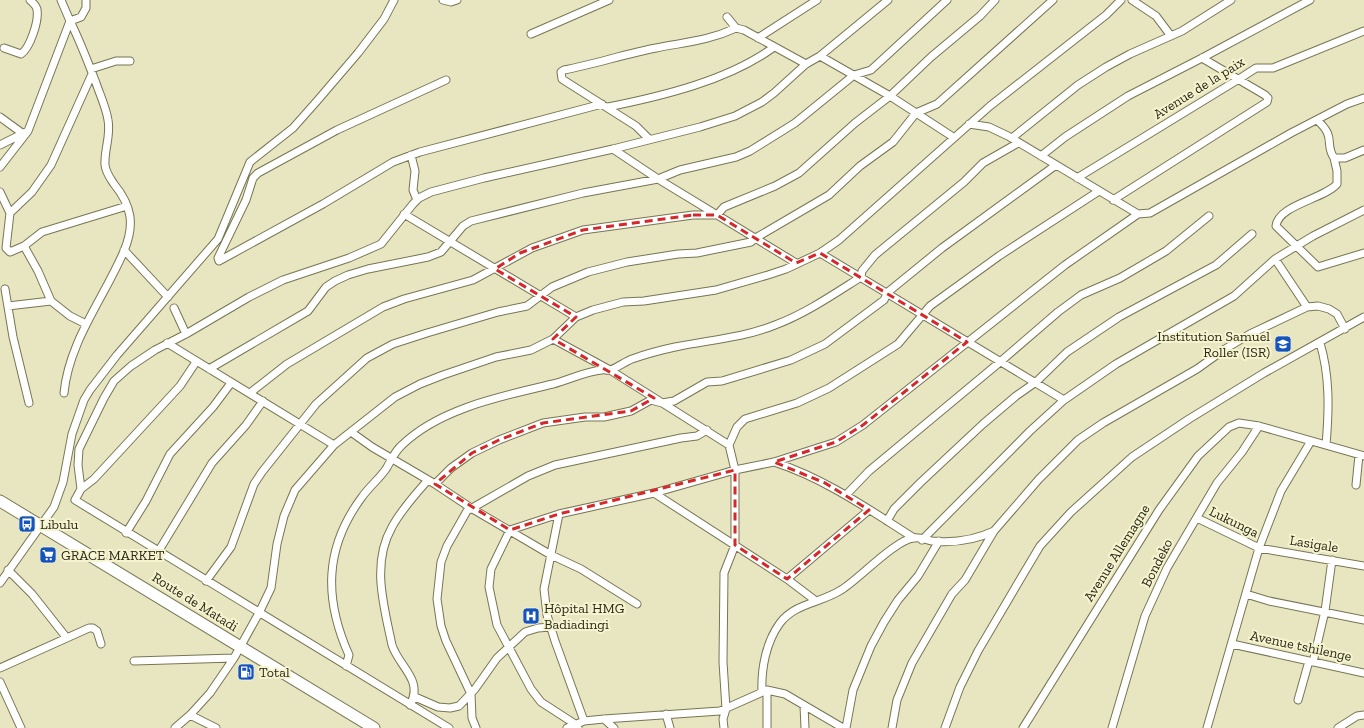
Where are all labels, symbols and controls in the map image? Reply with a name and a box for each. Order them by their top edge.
street label: Avenue de la paix [1150,53,1248,123]
place label: Institution Samuel Roller (ISR) [1157,328,1270,361]
school or university icon: Institution Samuel Roller (ISR) [1273,334,1293,354]
street label: Avenue Allemagne [1080,501,1154,605]
street label: Lukunga [1206,503,1262,541]
bus stop icon: Libulu [17,514,37,534]
place label: Libulu [40,516,79,533]
street label: Lasigale [1288,532,1340,556]
street label: Bondeko [1138,536,1176,590]
supermarket icon: GRACE MARKET [38,545,58,565]
place label: GRACE MARKET [61,547,165,564]
street label: Route de Matadi [149,569,241,635]
place label: Hôpital HMG Badiadingi [544,600,625,633]
hospital icon: Hôpital HMG Badiadingi [521,606,541,626]
street label: Avenue tshilenge [1249,627,1354,665]
fuel station icon: Total [236,662,256,682]
place label: Total [259,664,290,681]

